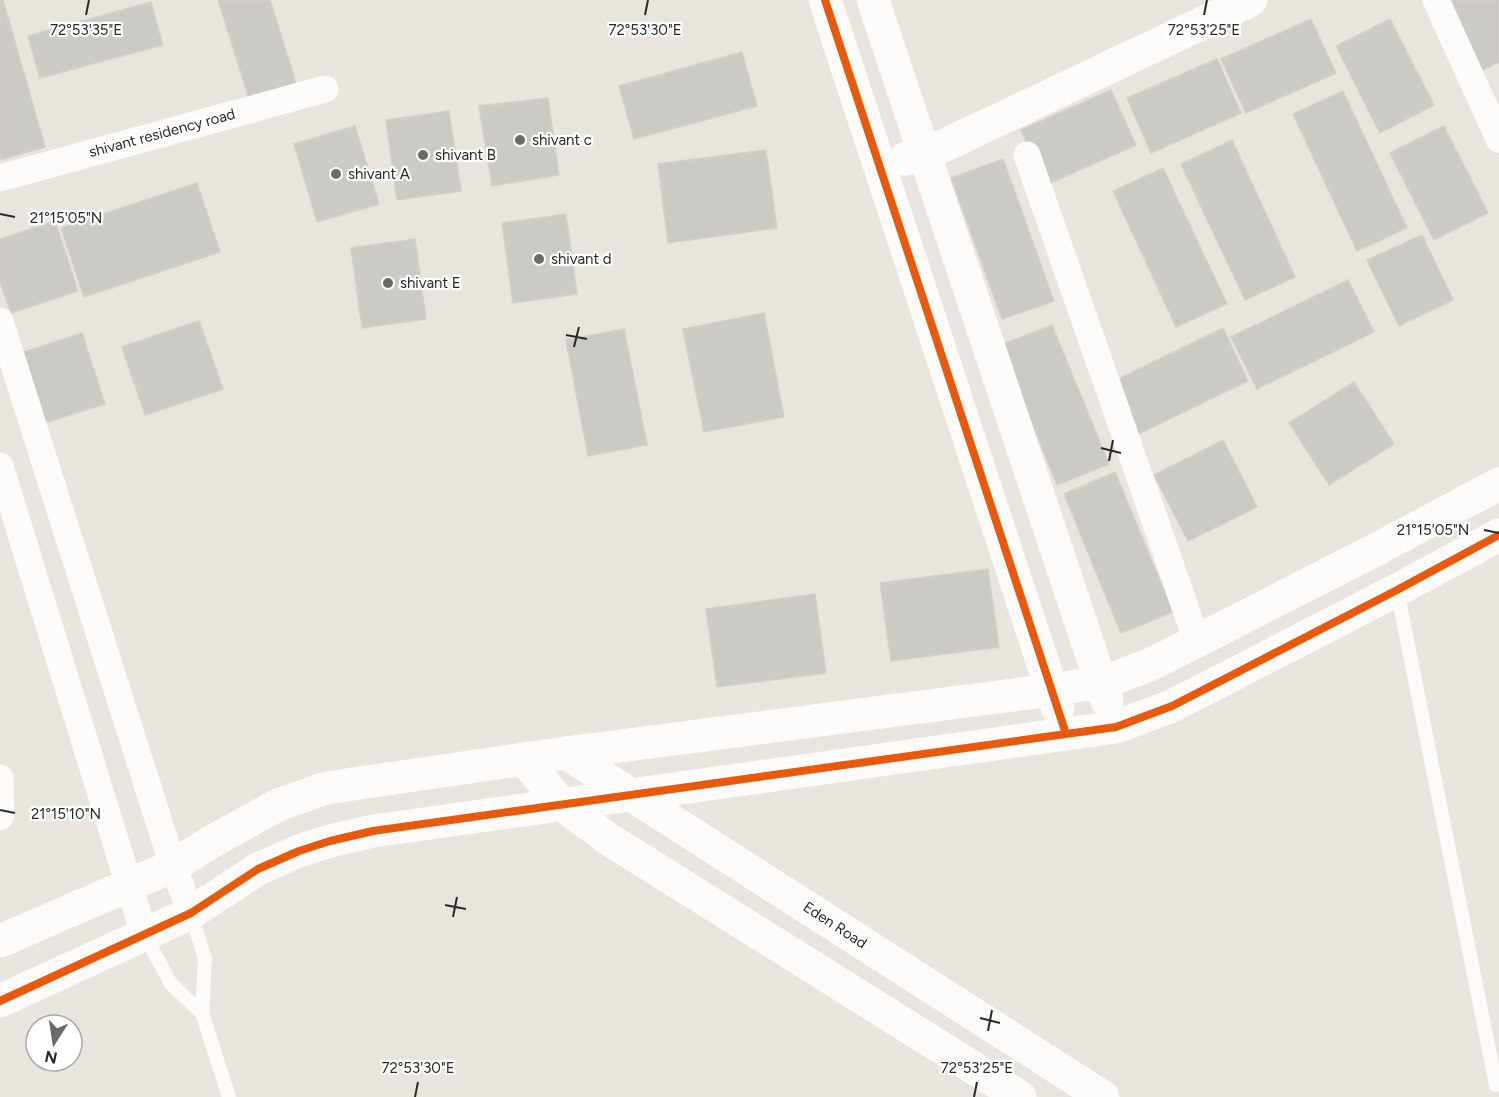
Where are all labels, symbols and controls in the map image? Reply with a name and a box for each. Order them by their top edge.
text: 72°53'35"E [50,21,122,39]
text: 72°53'30"E [608,21,682,39]
text: 72°53'25"E [1168,21,1240,39]
street label: shivant residency road [87,105,237,161]
place label: shivant c [532,131,592,149]
marker: shivant c [513,133,527,147]
place label: shivant B [435,146,496,164]
marker: shivant B [416,148,430,162]
place label: shivant A [348,165,410,183]
marker: shivant A [329,167,343,181]
text: 21°15'05"N [30,209,102,227]
place label: shivant d [551,250,612,268]
marker: shivant d [532,252,546,266]
place label: shivant E [400,274,461,292]
marker: shivant E [381,276,395,290]
text: 21°15'05"N [1397,521,1469,539]
text: 21°15'10"N [31,805,101,823]
street label: Eden Road [800,898,870,952]
north arrow [24,1013,84,1073]
text: N [43,1047,59,1068]
text: 72°53'30"E [381,1059,455,1077]
text: 72°53'25"E [941,1059,1013,1077]

